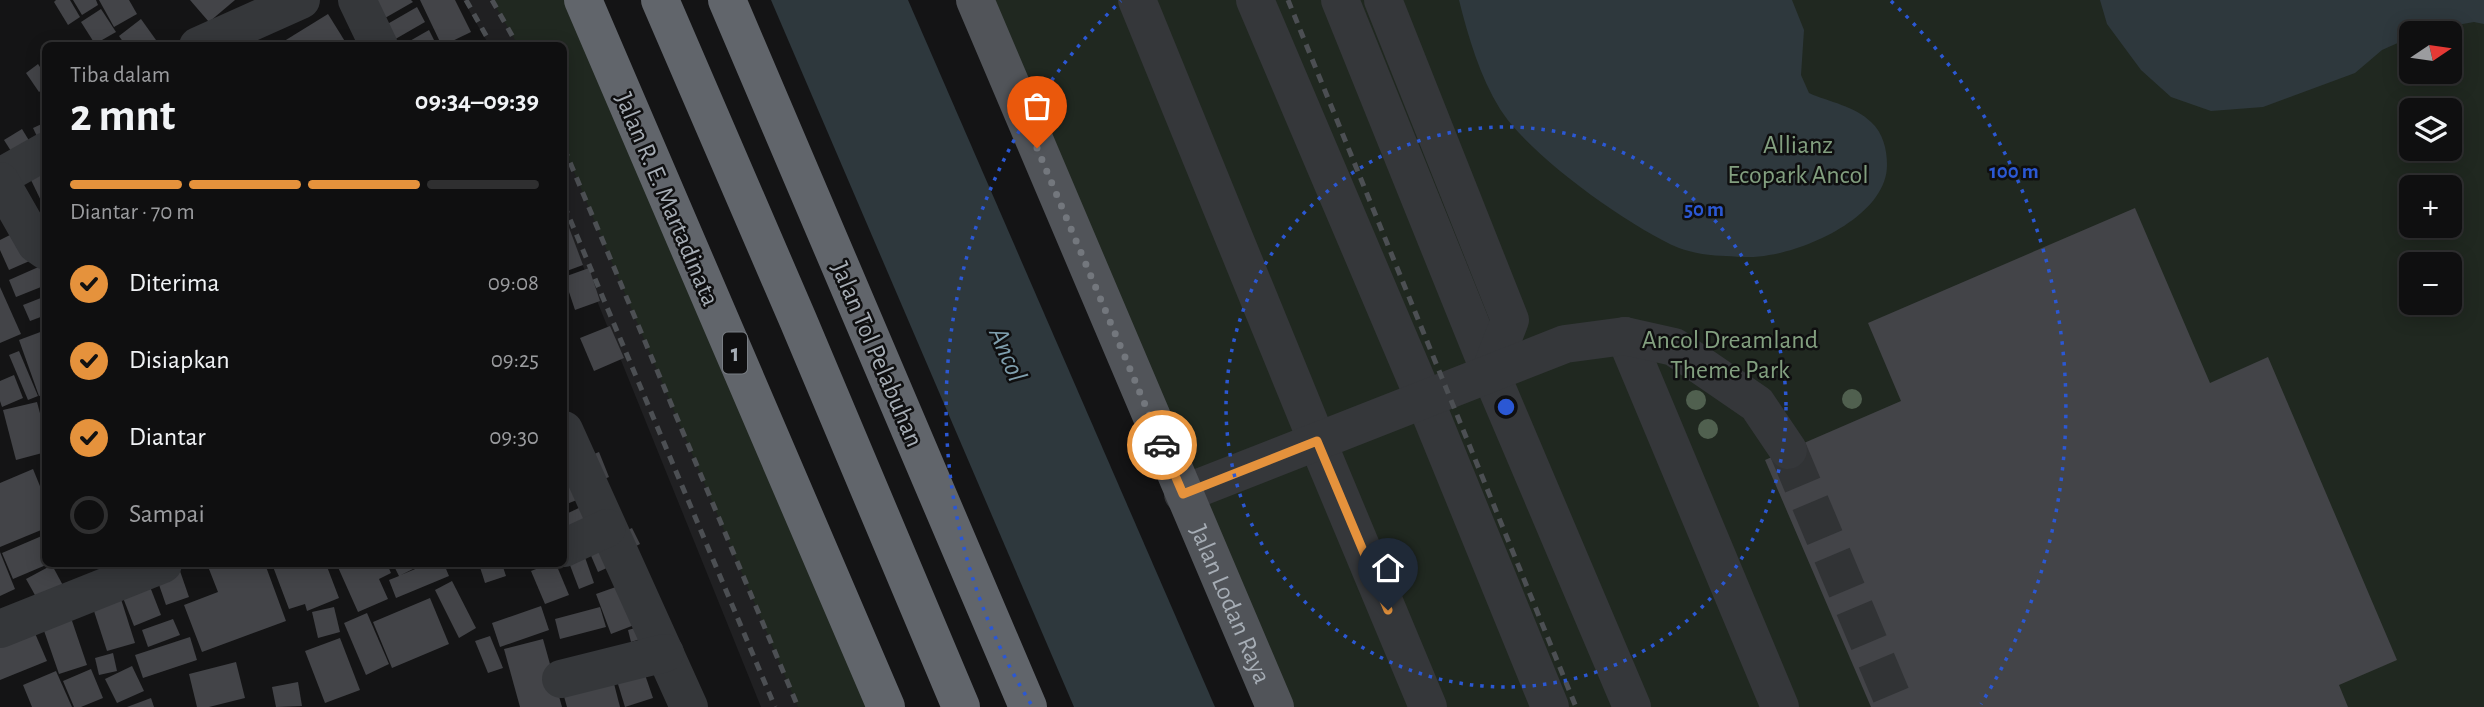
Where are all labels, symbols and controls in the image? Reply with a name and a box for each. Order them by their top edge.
north arrow [2399,21,2462,84]
map controls [2399,21,2462,315]
text: Tiba dalam [70,64,170,87]
pin [1007,76,1067,148]
icon: bag [1018,87,1056,125]
text: 09:34–09:39 [415,88,539,114]
street label: Jalan R. E. Martadinata [610,89,724,310]
text: 2 mnt [70,93,175,139]
button: layers [2399,98,2462,161]
park label: Allianz Ecopark Ancol [1727,132,1869,188]
text: 100 m [1989,161,2039,182]
button: + [2399,175,2462,238]
text: 50 m [1684,199,1724,220]
text: Diantar · 70 m [70,201,195,224]
button: − [2399,252,2462,315]
street label: Jalan Tol Pelabuhan [826,258,928,451]
icon: check [70,265,108,303]
text: Diterima [129,270,220,296]
text: 09:08 [488,272,539,295]
water label: Ancol [983,322,1031,386]
park label: Ancol Dreamland Theme Park [1642,327,1818,383]
road number: 1 [723,332,747,374]
icon: check [70,342,108,380]
text: Disiapkan [129,347,230,373]
text: 09:25 [491,349,539,372]
centre of rings [1494,395,1518,419]
courier [1127,410,1197,480]
icon: check [70,419,108,457]
text: Diantar [129,424,206,450]
text: 09:30 [489,426,539,449]
icon: car [1143,426,1181,464]
text: Sampai [129,501,205,527]
street label: Jalan Lodan Raya [1185,521,1275,688]
pin [1358,538,1418,610]
icon: home [1369,549,1407,587]

